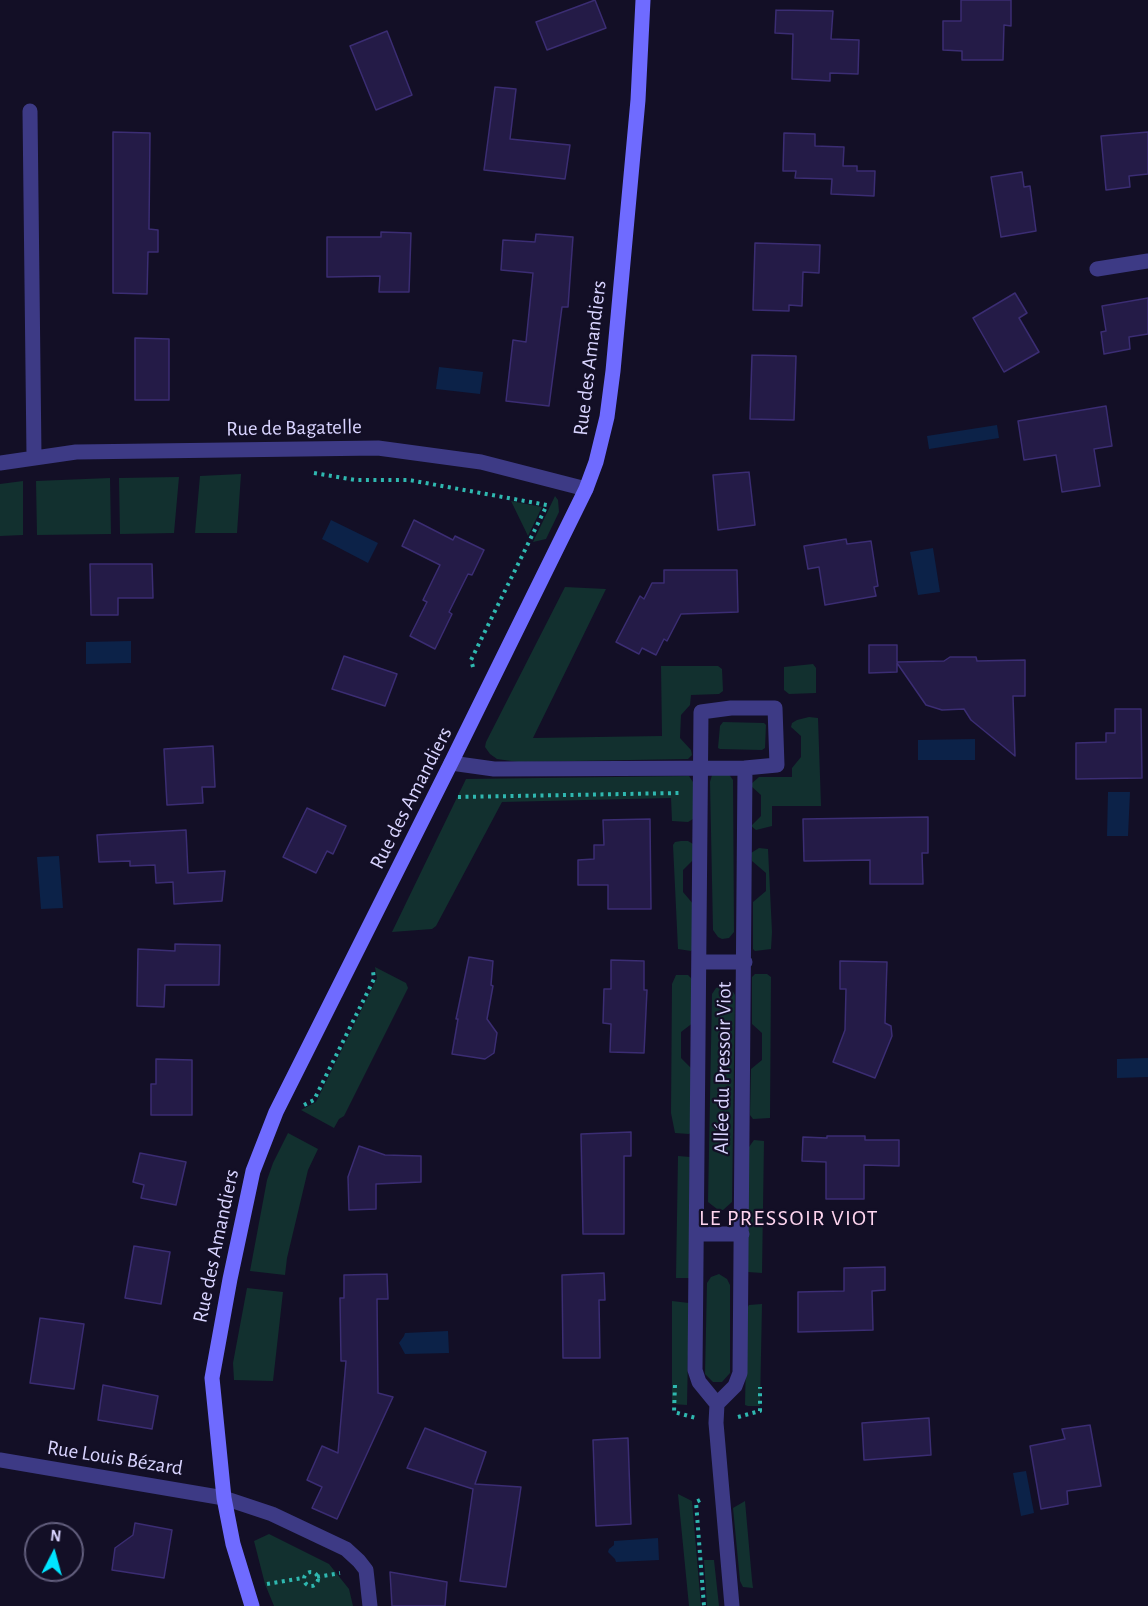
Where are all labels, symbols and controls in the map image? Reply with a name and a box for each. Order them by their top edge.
street label: Rue des Amandiers [568,279,612,437]
street label: Rue de Bagatelle [226,414,362,442]
street label: Rue des Amandiers [364,723,458,873]
street label: Allée du Pressoir Viot [709,982,737,1154]
street label: Rue des Amandiers [187,1167,245,1325]
district label: LE PRESSOIR VIOT [699,1205,879,1231]
street label: Rue Louis Bézard [45,1435,185,1481]
north arrow [24,1522,84,1582]
text: N [49,1528,62,1545]

